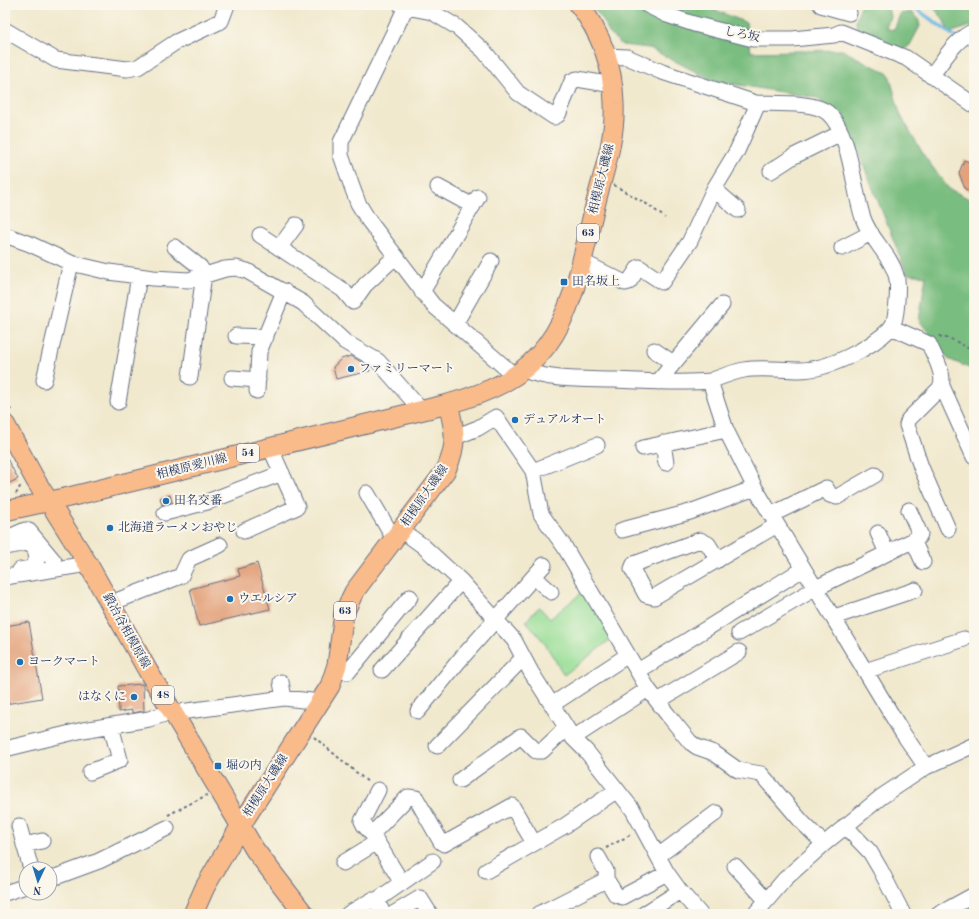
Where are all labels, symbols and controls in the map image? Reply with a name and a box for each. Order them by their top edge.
street label: しろ坂 [723,25,761,44]
street label: 相模原大磯線 [586,142,617,215]
road number: 63 [577,224,599,242]
place label: 田名坂上 [572,274,620,288]
marker: 田名坂上 [559,277,569,287]
place label: ファミリーマート [359,362,455,375]
marker: ファミリーマート [346,364,356,374]
place label: デュアルオート [523,413,606,426]
marker: デュアルオート [510,415,520,425]
road number: 54 [237,444,259,462]
street label: 相模原愛川線 [155,451,228,482]
street label: 相模原大磯線 [398,462,451,529]
place label: 田名交番 [174,493,222,507]
marker: 田名交番 [161,496,171,506]
place label: 北海道ラーメンおやじ [118,520,237,534]
marker: 北海道ラーメンおやじ [105,523,115,533]
street label: 鍛冶谷相模原線 [100,590,153,671]
place label: ウエルシア [238,592,298,605]
marker: ウエルシア [225,594,235,604]
road number: 63 [334,602,356,620]
place label: ヨークマート [28,655,100,668]
marker: ヨークマート [15,657,25,667]
road number: 48 [152,686,174,704]
place label: はなくに [78,690,126,703]
marker: はなくに [129,692,139,702]
street label: 相模原大磯線 [240,751,291,819]
place label: 堀の内 [226,758,262,772]
marker: 堀の内 [213,761,223,771]
north arrow [18,861,58,901]
text: N [32,884,42,895]

